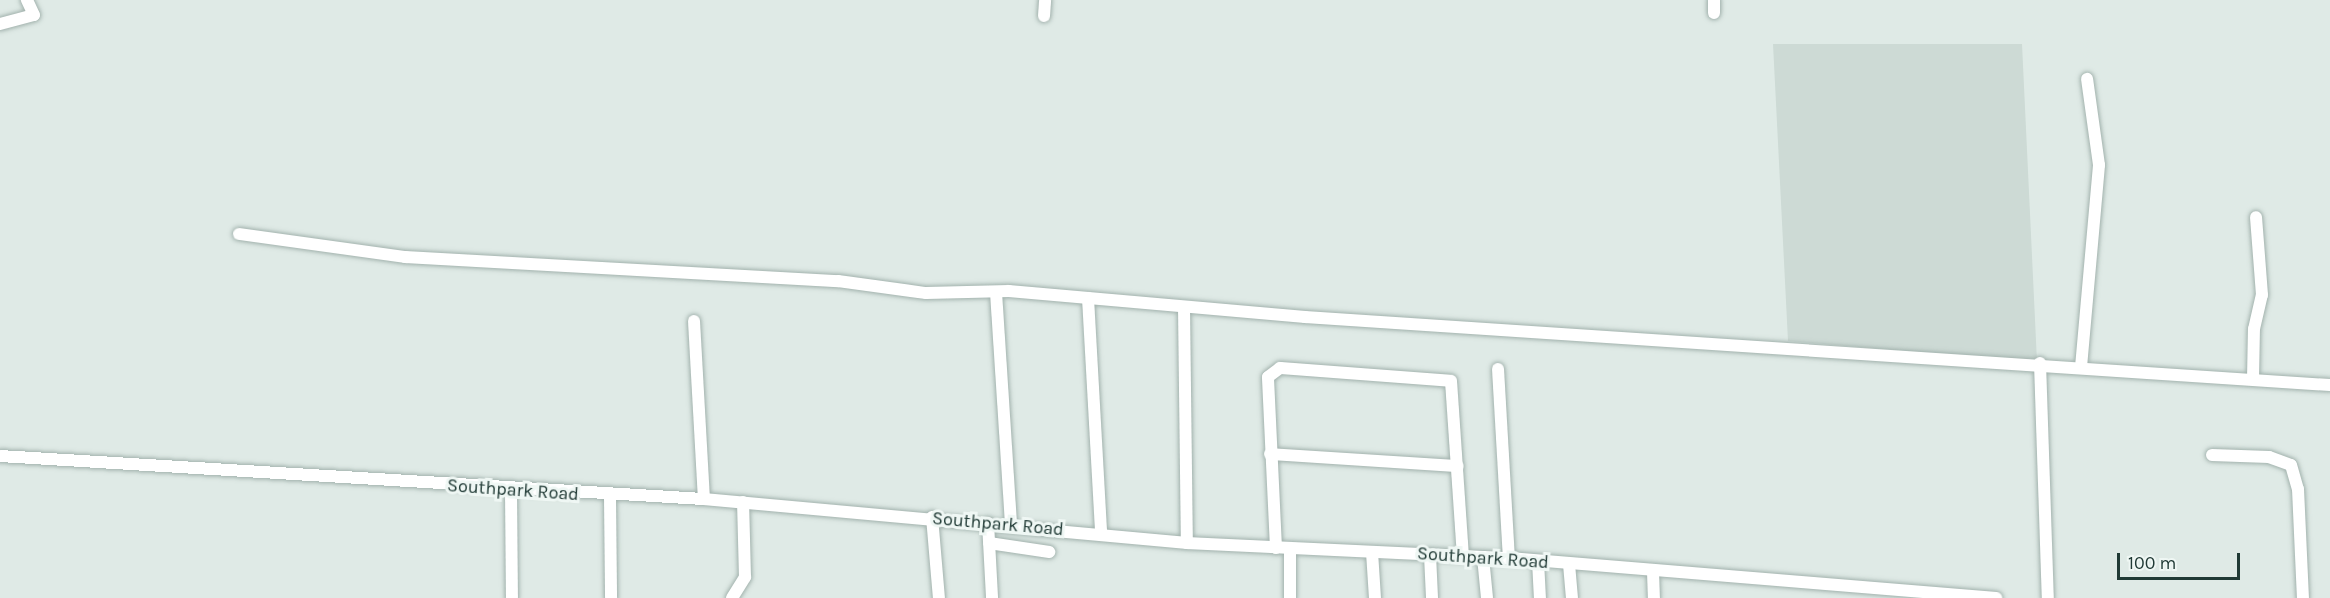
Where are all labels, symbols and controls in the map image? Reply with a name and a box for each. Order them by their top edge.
street label: Southpark Road [446,475,580,505]
street label: Southpark Road [931,507,1065,541]
scale bar [2120,541,2243,579]
street label: Southpark Road [1416,543,1550,573]
text: 100 m [2128,552,2176,574]

